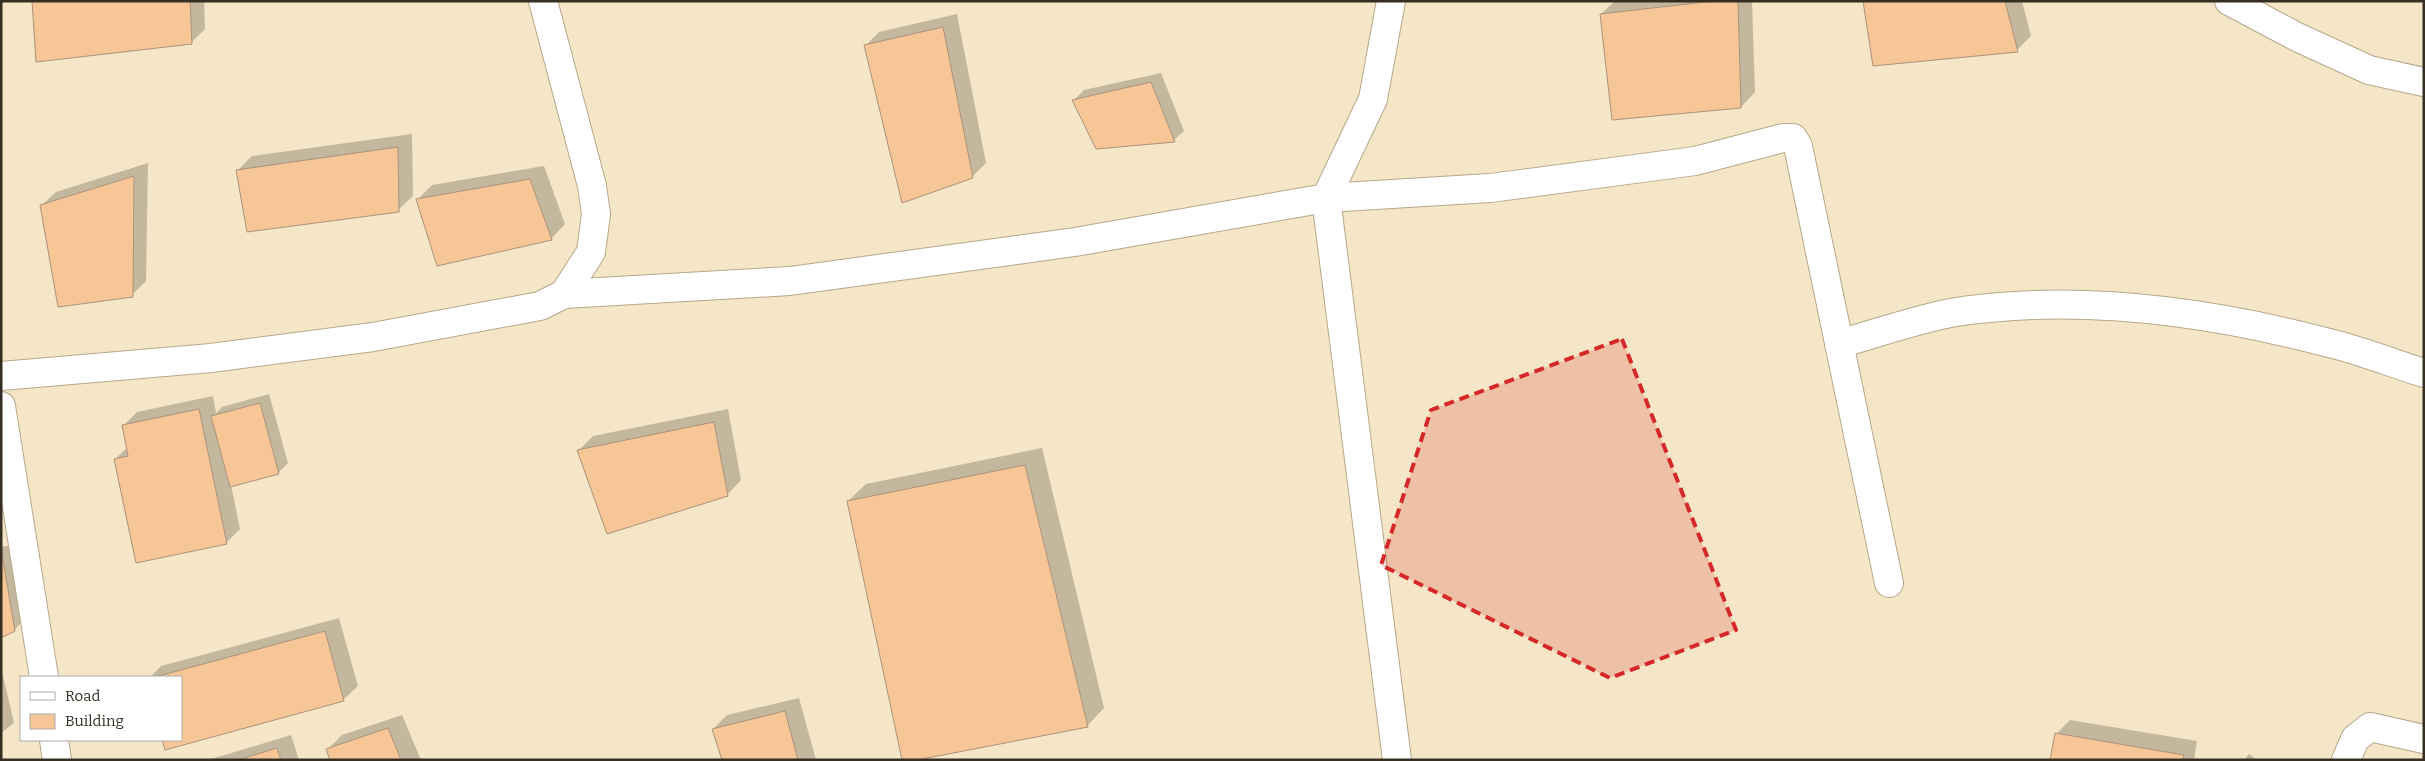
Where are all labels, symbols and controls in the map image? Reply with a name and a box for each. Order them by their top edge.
legend [20,676,182,741]
text: Road [65,687,100,705]
text: Building [65,712,124,730]

